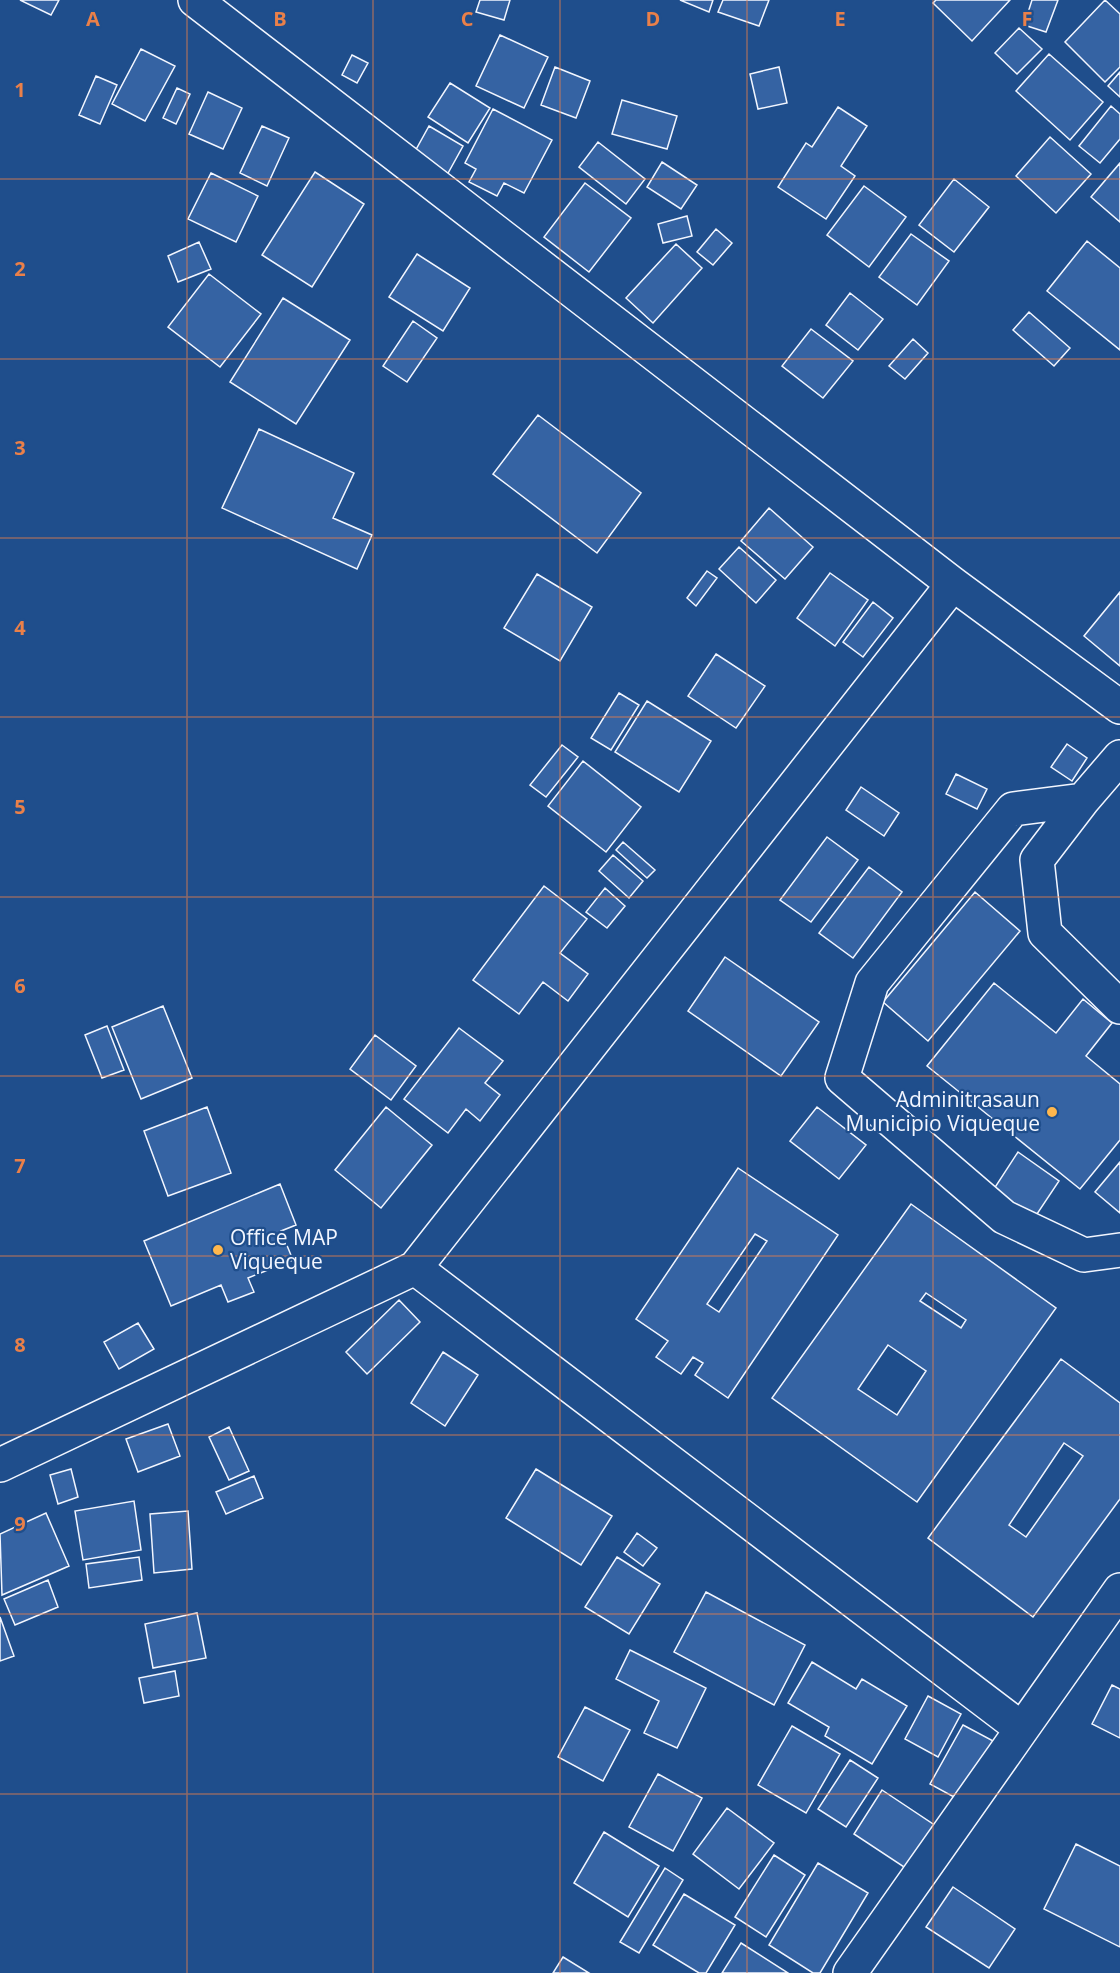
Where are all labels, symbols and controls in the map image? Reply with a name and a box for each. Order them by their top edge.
text: A [86,5,100,32]
text: B [273,5,287,32]
text: C [461,5,474,32]
text: D [646,5,660,32]
text: E [834,5,846,32]
text: F [1022,5,1032,32]
text: 1 [14,76,26,103]
text: 2 [14,255,26,282]
text: 3 [14,434,26,461]
text: 4 [14,614,26,641]
text: 5 [14,793,26,820]
text: 6 [14,972,26,999]
place label: Adminitrasaun Municipio Viqueque [846,1085,1040,1137]
marker: Adminitrasaun Municipio Viqueque [1045,1105,1059,1119]
text: 7 [14,1152,26,1179]
place label: Office MAP Viqueque [230,1223,338,1275]
marker: Office MAP Viqueque [211,1243,225,1257]
text: 8 [14,1331,26,1358]
text: 9 [14,1510,26,1537]

